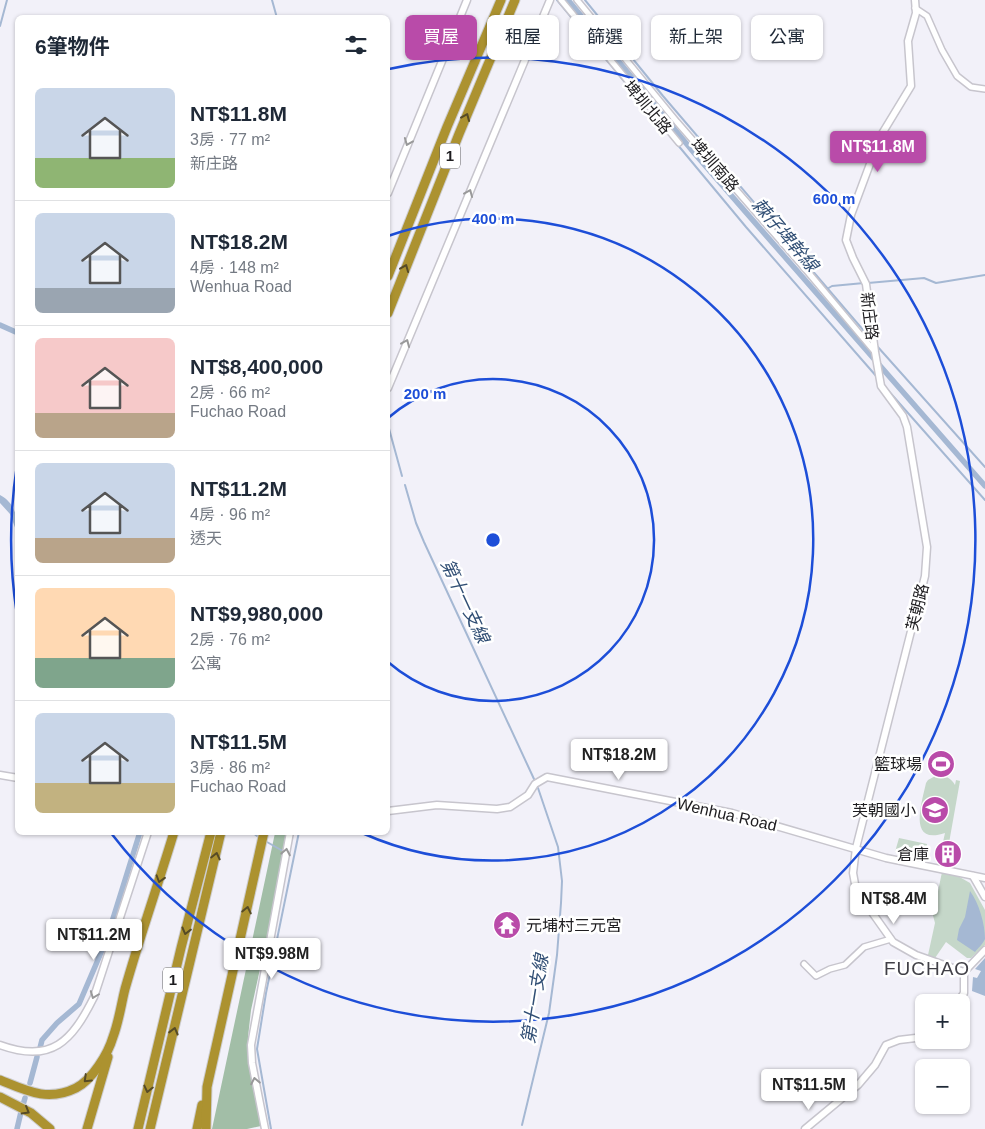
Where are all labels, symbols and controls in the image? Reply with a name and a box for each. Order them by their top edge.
chip: 買屋 [405,15,477,60]
chip: 租屋 [487,15,559,60]
chip: 篩選 [569,15,641,60]
chip: 新上架 [651,15,741,60]
chip: 公寓 [751,15,823,60]
icon: filters [342,31,370,59]
text: 6筆物件 [35,35,110,58]
street label: 埤圳北路 [621,77,675,137]
text: NT$11.8M [190,102,287,125]
icon: home [75,108,135,168]
one-way arrow [460,113,470,122]
pin: NT$11.8M [826,130,930,173]
text: 3房 · 77 m² [190,131,270,148]
street label: 埤圳南路 [687,136,742,195]
one-way arrow [404,137,414,146]
text: NT$11.8M [841,138,915,155]
road number: 1 [440,144,460,168]
text: 新庄路 [190,155,238,172]
one-way arrow [463,189,473,198]
text: 600 m [813,190,855,207]
water label: 棘仔埤幹線 [748,194,823,277]
text: 400 m [472,210,514,227]
text: NT$18.2M [190,230,288,253]
icon: home [75,233,135,293]
text: 4房 · 148 m² [190,259,279,276]
one-way arrow [399,264,409,273]
text: Wenhua Road [190,278,292,295]
street label: 新庄路 [858,291,881,341]
one-way arrow [400,339,411,348]
text: NT$8,400,000 [190,355,323,378]
icon: home [75,358,135,418]
text: 2房 · 66 m² [190,384,270,401]
text: 200 m [404,385,446,402]
text: Fuchao Road [190,403,286,420]
text: NT$11.2M [190,477,287,500]
icon: home [75,483,135,543]
text: 4房 · 96 m² [190,506,270,523]
text: 透天 [190,530,222,547]
centre of rings [484,531,502,549]
water label: 第十一支線 [437,556,494,648]
street label: 芙朝路 [903,582,932,632]
text: NT$9,980,000 [190,602,323,625]
icon: home [75,608,135,668]
text: 2房 · 76 m² [190,631,270,648]
text: 公寓 [190,655,222,672]
text: NT$11.5M [190,730,287,753]
icon: home [75,733,135,793]
pin: NT$18.2M [567,738,671,781]
text: NT$18.2M [582,746,656,763]
sports icon: 籃球場 [926,749,956,779]
place label: 籃球場 [874,755,922,773]
text: 3房 · 86 m² [190,759,270,776]
text: Fuchao Road [190,778,286,795]
street label: Wenhua Road [675,795,778,834]
school or university icon: 芙朝國小 [920,795,950,825]
place label: 芙朝國小 [852,802,916,819]
building icon: 倉庫 [933,839,963,869]
place label: 倉庫 [897,846,929,863]
one-way arrow [280,848,291,857]
one-way arrow [210,852,220,860]
one-way arrow [155,874,165,883]
pin: NT$8.4M [848,882,940,925]
text: NT$8.4M [861,890,927,907]
one-way arrow [241,905,251,914]
temple icon: 元埔村三元宮 [492,910,522,940]
place label: 元埔村三元宮 [526,917,622,934]
pin: NT$11.2M [42,918,146,961]
text: NT$11.2M [57,926,131,943]
one-way arrow [181,926,191,934]
pin: NT$9.98M [220,938,324,980]
text: NT$9.98M [235,945,309,962]
water label: 第十一支線 [518,951,552,1045]
district label: FUCHAO [884,958,970,979]
road number: 1 [163,968,183,992]
one-way arrow [90,990,100,999]
map controls [915,994,970,1114]
button: + [915,994,970,1049]
one-way arrow [168,1026,179,1035]
button: − [915,1059,970,1114]
pin: NT$11.5M [757,1068,861,1111]
one-way arrow [84,1073,93,1082]
text: NT$11.5M [772,1076,846,1093]
one-way arrow [251,1077,261,1086]
one-way arrow [143,1084,154,1093]
one-way arrow [21,1104,30,1114]

